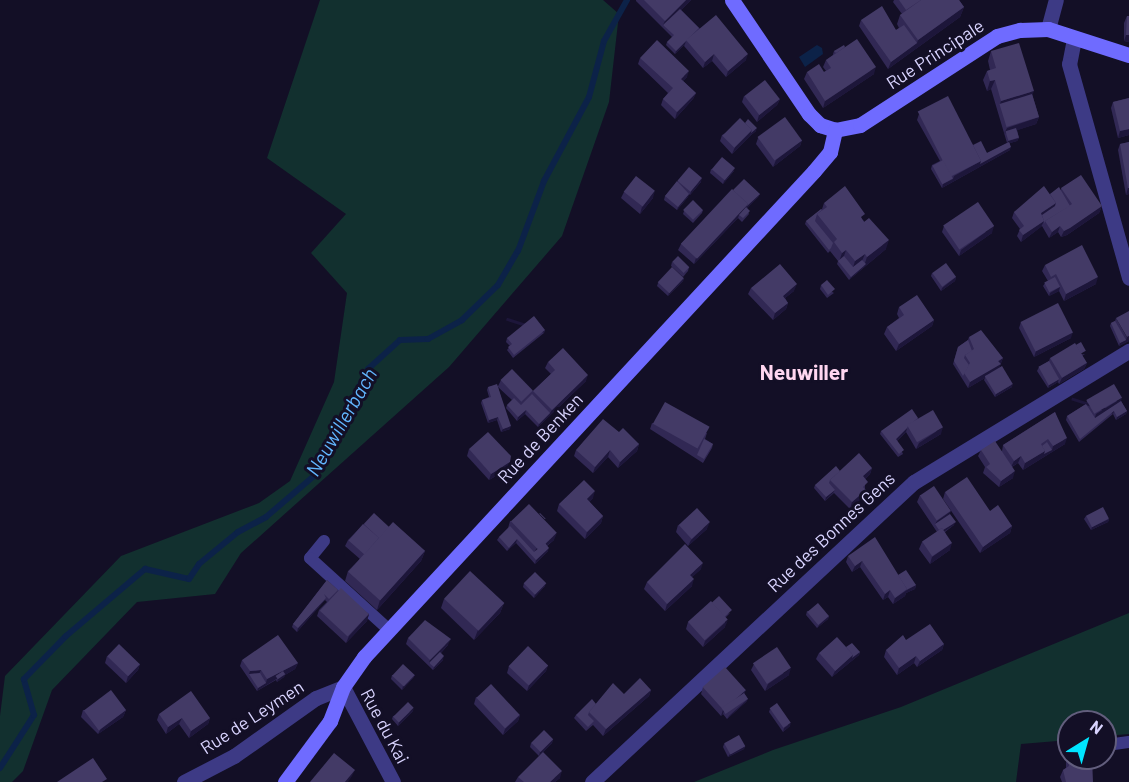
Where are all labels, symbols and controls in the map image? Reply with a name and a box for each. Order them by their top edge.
street label: Rue Principale [882,14,988,94]
district label: Neuwiller [760,359,848,385]
water label: Neuwillerbach [300,364,382,480]
street label: Rue de Benken [493,388,587,488]
street label: Rue des Bonnes Gens [763,467,899,597]
street label: Rue de Leymen [196,676,308,758]
street label: Rue du Kai [356,685,414,767]
north arrow [1057,710,1117,770]
text: N [1087,716,1107,738]

